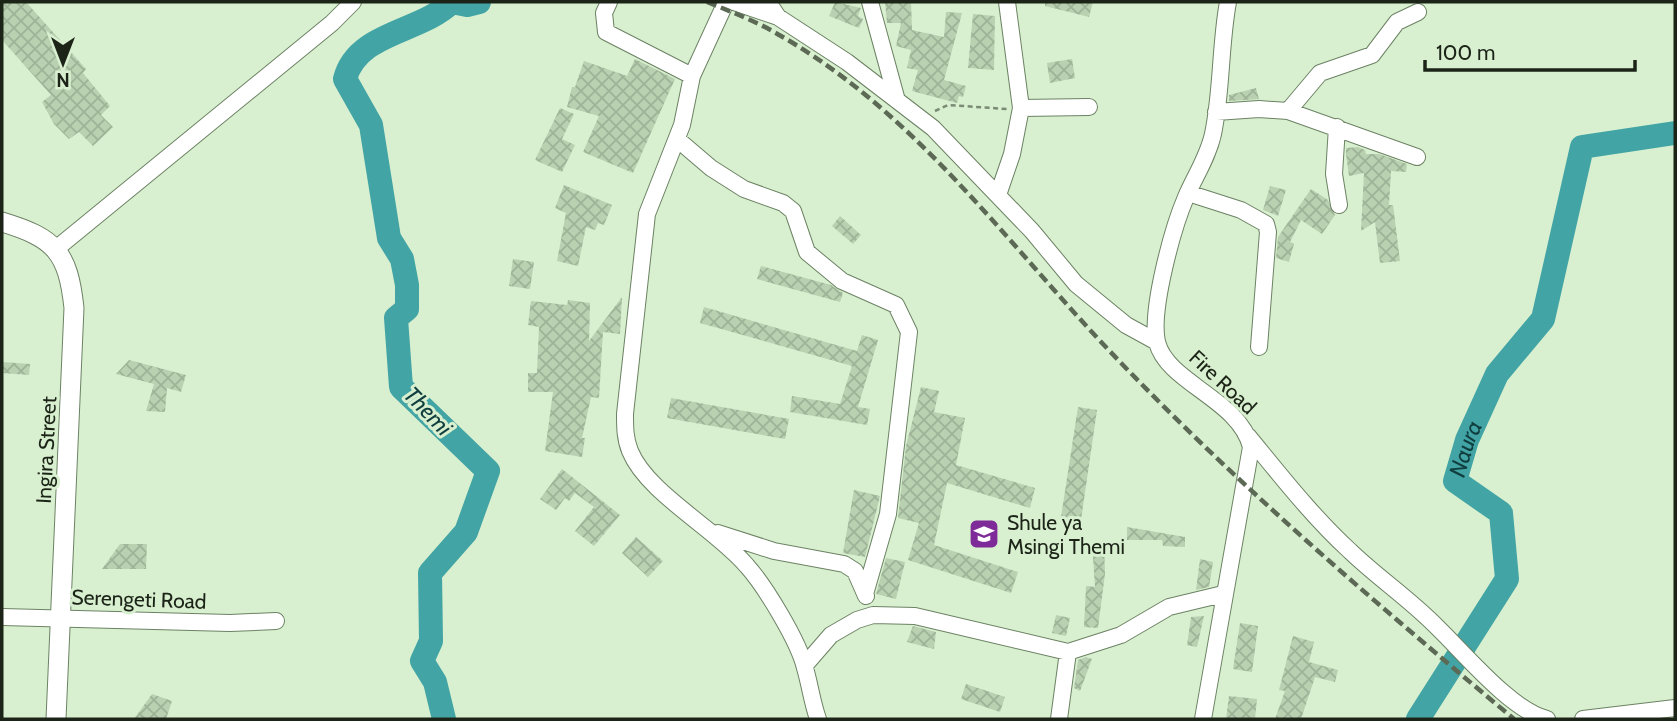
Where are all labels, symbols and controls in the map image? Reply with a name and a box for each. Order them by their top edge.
north arrow [28,28,98,98]
scale bar [1425,28,1635,72]
text: 100 m [1436,40,1495,65]
text: N [56,68,70,91]
street label: Fire Road [1184,345,1262,419]
water label: Themi [398,381,459,442]
street label: Ingira Street [31,396,61,504]
water label: Naura [1443,416,1488,480]
place label: Shule ya Msingi Themi [1007,510,1125,559]
school or university icon: Shule ya Msingi Themi [967,517,1001,551]
street label: Serengeti Road [71,584,207,614]

